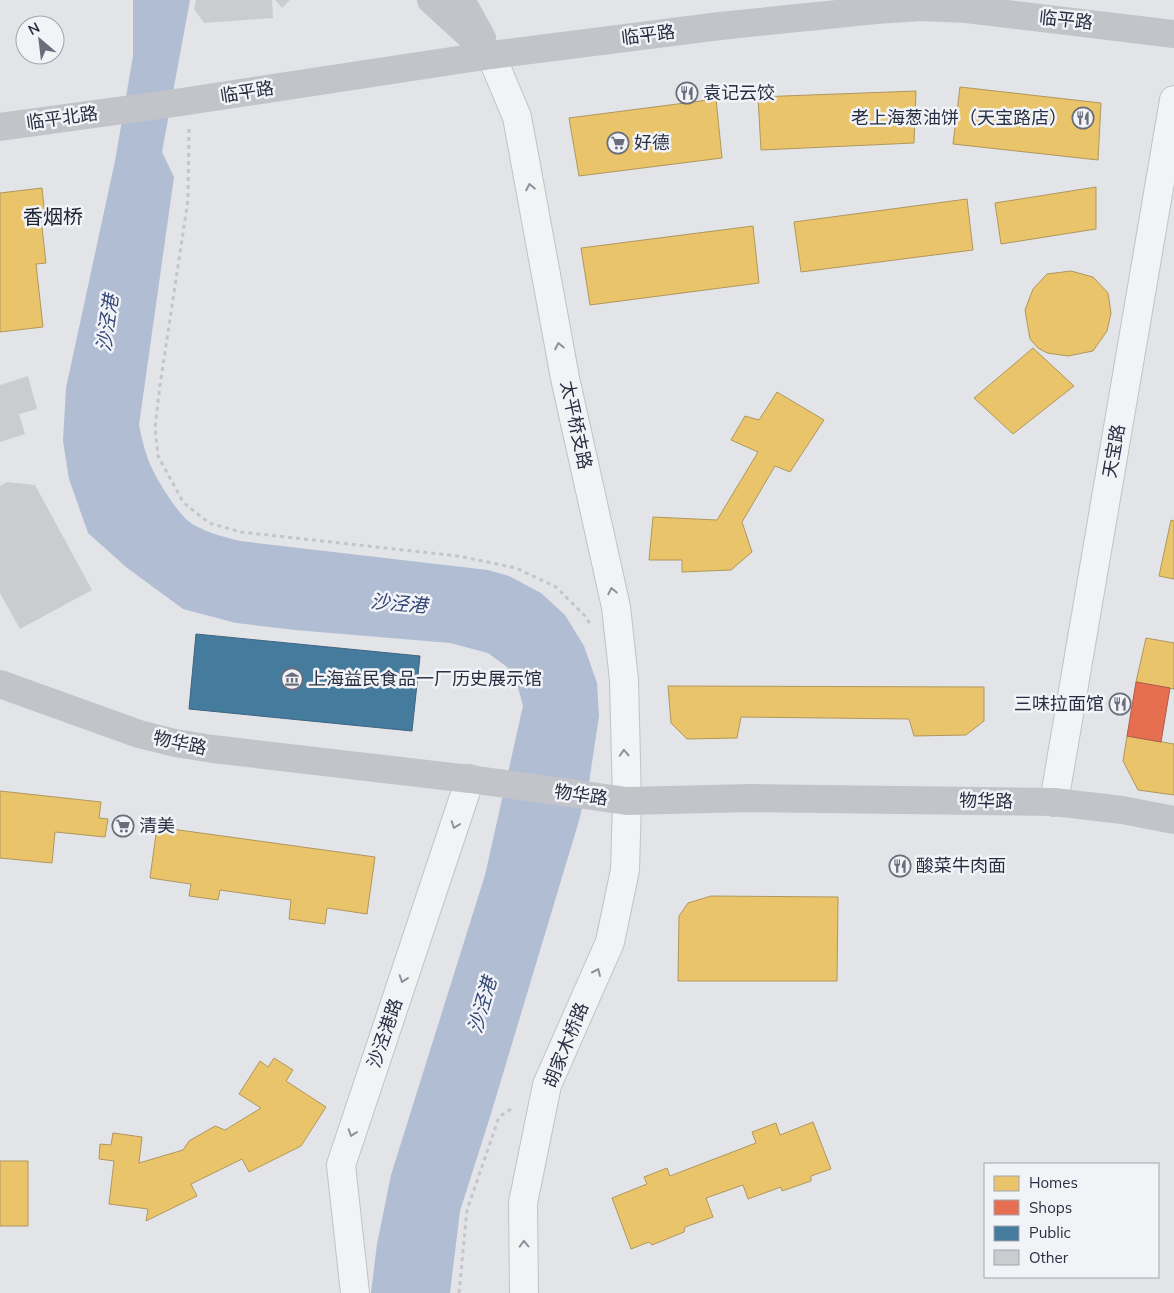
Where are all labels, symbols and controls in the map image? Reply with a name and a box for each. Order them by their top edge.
street label: 临平路 [1038,5,1094,34]
north arrow [15,15,65,65]
text: N [25,18,43,39]
street label: 临平路 [620,20,676,49]
street label: 临平路 [218,76,275,107]
restaurant icon: 袁记云饺 [675,81,699,105]
place label: 袁记云饺 [703,81,775,104]
street label: 临平北路 [25,101,99,134]
place label: 老上海葱油饼（天宝路店） [851,106,1067,129]
restaurant icon: 老上海葱油饼（天宝路店） [1071,106,1095,130]
supermarket icon: 好德 [606,131,630,155]
place label: 好德 [634,131,670,154]
one-way arrow [525,182,535,191]
district label: 香烟桥 [23,204,83,229]
water label: 沙泾港 [91,290,123,353]
one-way arrow [555,342,565,351]
street label: 太平桥支路 [556,378,597,471]
street label: 天宝路 [1097,422,1130,479]
one-way arrow [607,586,618,595]
water label: 沙泾港 [370,589,431,618]
museum icon: 上海益民食品一厂历史展示馆 [280,667,304,691]
place label: 上海益民食品一厂历史展示馆 [308,667,542,690]
place label: 三味拉面馆 [1014,692,1104,715]
restaurant icon: 三味拉面馆 [1108,692,1132,716]
street label: 物华路 [151,726,209,759]
one-way arrow [619,748,630,756]
street label: 物华路 [553,779,609,810]
street label: 物华路 [959,789,1013,812]
supermarket icon: 清美 [111,814,135,838]
place label: 清美 [139,814,175,837]
one-way arrow [451,821,461,829]
restaurant icon: 酸菜牛肉面 [888,854,912,878]
place label: 酸菜牛肉面 [916,854,1006,877]
one-way arrow [590,968,601,977]
water label: 沙泾港 [463,971,502,1036]
one-way arrow [399,975,409,983]
street label: 沙泾港路 [362,995,407,1071]
street label: 胡家木桥路 [538,999,593,1091]
one-way arrow [348,1129,358,1137]
legend [984,1163,1159,1278]
text: Homes [1029,1173,1078,1192]
text: Shops [1029,1198,1072,1217]
text: Public [1029,1223,1071,1242]
one-way arrow [519,1240,529,1248]
text: Other [1029,1248,1069,1267]

